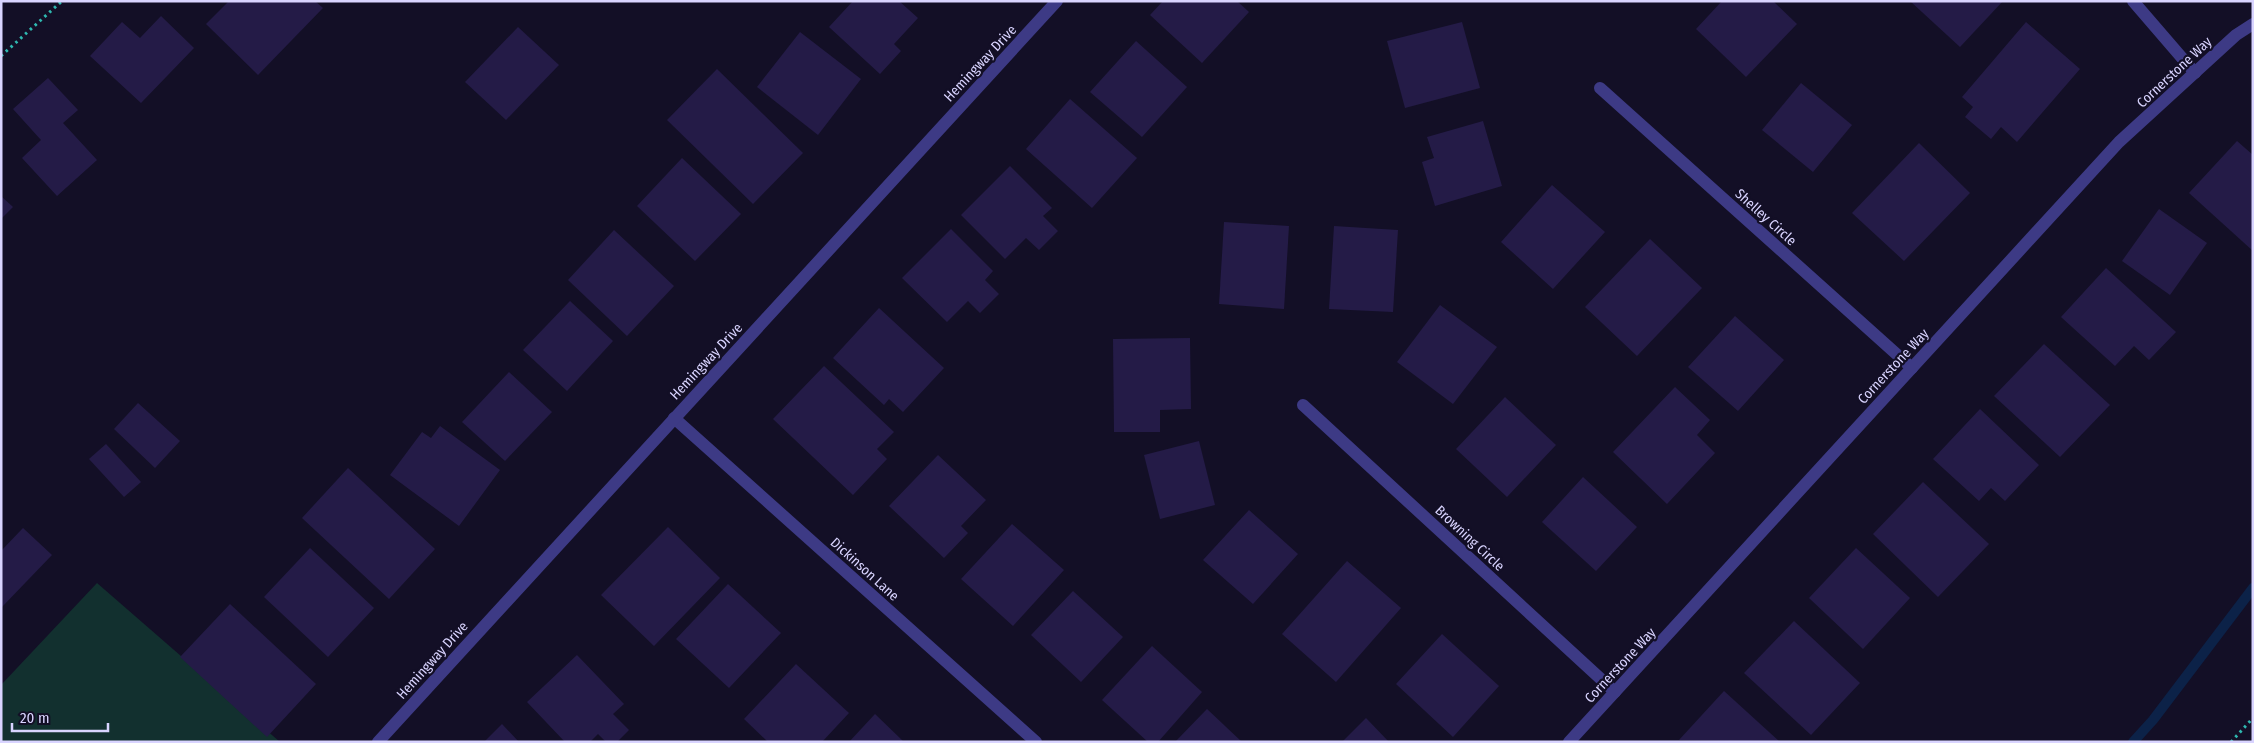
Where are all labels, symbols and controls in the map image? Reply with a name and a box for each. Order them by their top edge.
street label: Hemingway Drive [941,21,1020,105]
street label: Cornerstone Way [2133,33,2216,111]
street label: Shelley Circle [1732,185,1800,249]
street label: Hemingway Drive [667,319,746,403]
street label: Cornerstone Way [1854,325,1933,407]
street label: Browning Circle [1431,502,1508,575]
street label: Dickinson Lane [827,534,902,605]
street label: Hemingway Drive [393,618,472,703]
street label: Cornerstone Way [1581,624,1660,706]
scale bar [12,700,109,732]
text: 20 m [20,709,50,727]

